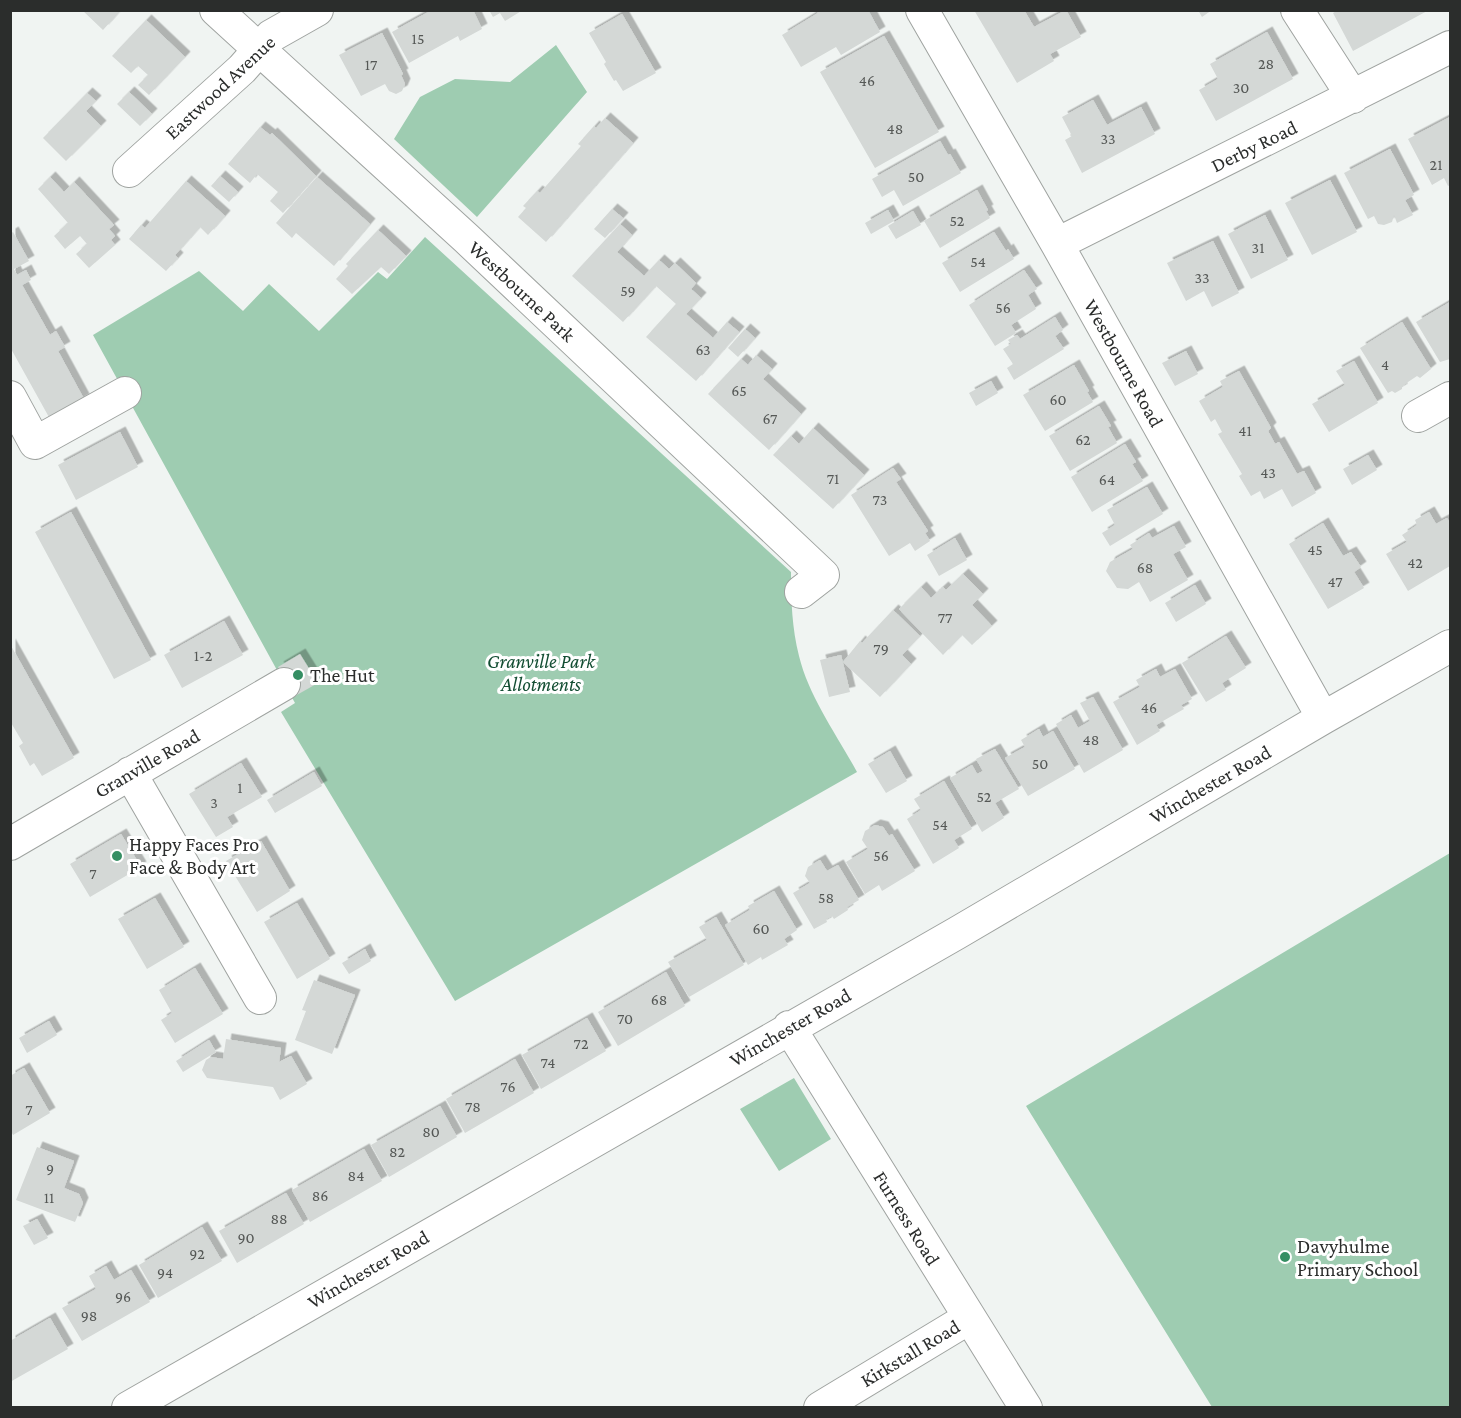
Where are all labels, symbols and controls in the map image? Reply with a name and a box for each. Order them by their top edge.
street label: Eastwood Avenue [161,30,280,143]
house number: 15 [412,30,424,47]
house number: 28 [1258,55,1274,72]
house number: 17 [365,56,378,73]
house number: 46 [859,72,875,89]
house number: 30 [1233,79,1249,96]
street label: Derby Road [1207,116,1301,177]
house number: 48 [887,120,903,137]
house number: 33 [1100,130,1116,147]
house number: 21 [1430,156,1442,173]
house number: 50 [908,168,924,185]
house number: 52 [950,212,965,229]
street label: Westbourne Park [464,236,580,346]
house number: 31 [1252,239,1264,256]
house number: 54 [970,253,986,270]
house number: 33 [1194,269,1210,286]
house number: 59 [620,282,636,299]
street label: Westbourne Road [1080,295,1168,431]
house number: 56 [995,299,1011,316]
house number: 63 [695,341,711,358]
house number: 4 [1381,356,1389,373]
house number: 65 [731,382,747,399]
house number: 60 [1049,391,1067,408]
house number: 67 [763,410,778,427]
house number: 41 [1238,422,1252,439]
house number: 62 [1075,431,1091,448]
house number: 43 [1260,464,1276,481]
house number: 71 [827,470,839,487]
house number: 64 [1099,471,1115,488]
house number: 73 [873,491,887,508]
house number: 45 [1307,541,1323,558]
house number: 42 [1407,554,1423,571]
house number: 68 [1137,559,1153,576]
house number: 47 [1327,573,1343,590]
house number: 77 [938,609,953,626]
house number: 79 [873,640,889,657]
house number: 1-2 [194,647,213,664]
park label: Granville Park Allotments [487,650,596,695]
place label: The Hut [310,664,375,686]
marker: The Hut [291,668,305,682]
house number: 46 [1141,699,1157,716]
street label: Granville Road [91,724,204,802]
house number: 48 [1083,731,1099,748]
street label: Winchester Road [1145,740,1275,828]
house number: 50 [1032,755,1048,772]
house number: 1 [237,779,243,796]
house number: 52 [977,788,992,805]
house number: 3 [210,794,218,811]
house number: 54 [932,816,948,833]
place label: Happy Faces Pro Face & Body Art [129,833,259,879]
house number: 56 [873,847,889,864]
marker: Happy Faces Pro Face & Body Art [110,849,124,863]
house number: 7 [89,865,97,882]
house number: 58 [818,889,834,906]
house number: 60 [752,920,770,937]
street label: Winchester Road [725,983,855,1071]
house number: 68 [651,991,667,1008]
house number: 70 [617,1010,633,1027]
house number: 72 [574,1035,589,1052]
house number: 74 [540,1054,556,1071]
house number: 76 [500,1078,516,1095]
house number: 78 [465,1098,481,1115]
house number: 7 [25,1101,33,1118]
house number: 80 [422,1123,440,1140]
house number: 82 [389,1143,405,1160]
house number: 9 [46,1160,54,1177]
house number: 84 [348,1167,364,1184]
street label: Furness Road [869,1167,945,1270]
house number: 86 [312,1187,328,1204]
house number: 11 [44,1189,54,1206]
house number: 88 [270,1210,288,1227]
street label: Winchester Road [303,1225,433,1313]
house number: 90 [237,1229,255,1246]
place label: Davyhulme Primary School [1297,1235,1418,1281]
house number: 92 [189,1245,205,1262]
marker: Davyhulme Primary School [1278,1250,1292,1264]
house number: 94 [157,1264,173,1281]
house number: 96 [115,1288,131,1305]
house number: 98 [81,1307,97,1324]
street label: Kirkstall Road [857,1315,964,1391]

